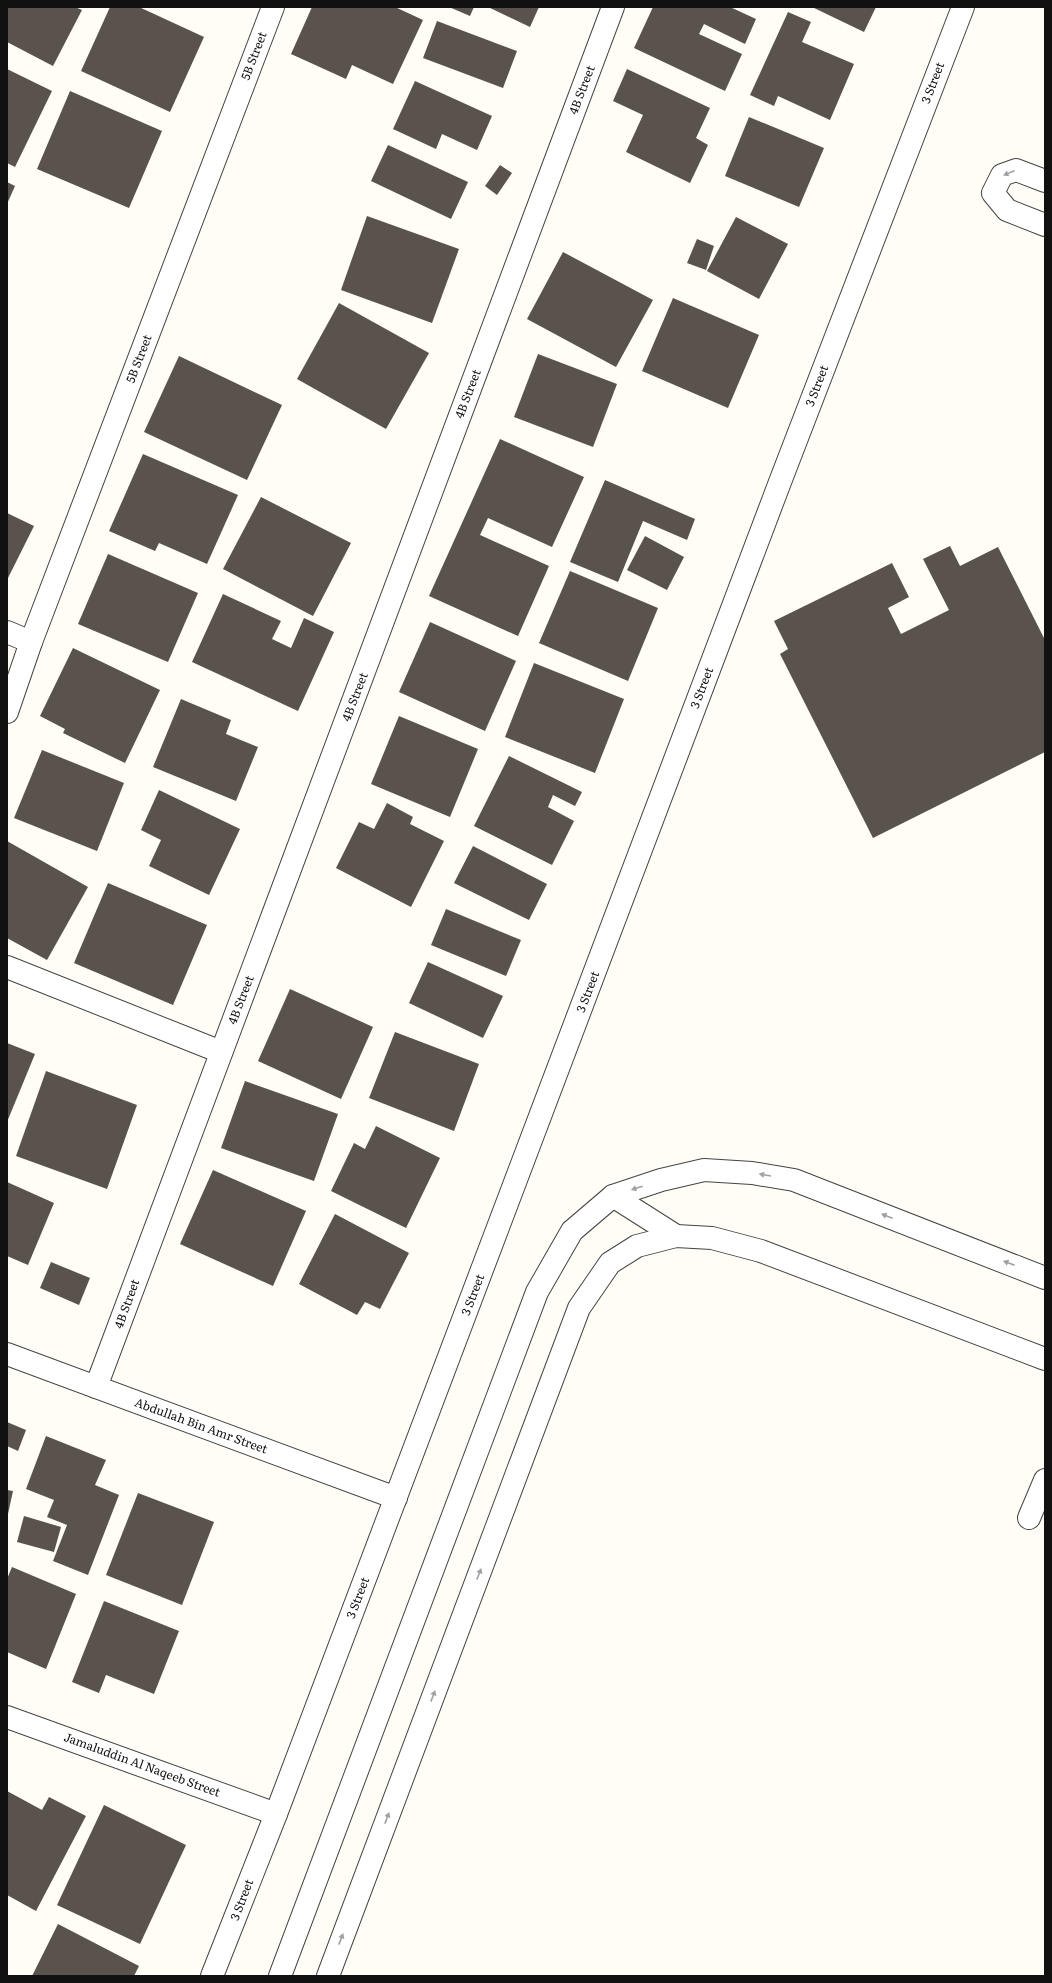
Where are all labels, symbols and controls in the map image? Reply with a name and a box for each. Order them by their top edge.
street label: 5B Street [236,29,271,83]
street label: 3 Street [916,59,948,106]
street label: 4B Street [563,62,599,117]
one-way arrow [1002,170,1014,176]
street label: 5B Street [121,332,156,386]
street label: 3 Street [800,362,832,409]
street label: 4B Street [449,366,485,421]
street label: 3 Street [685,664,717,711]
street label: 4B Street [336,669,372,724]
street label: 3 Street [571,968,603,1015]
street label: 4B Street [222,972,258,1027]
one-way arrow [759,1172,771,1178]
one-way arrow [631,1185,643,1191]
one-way arrow [881,1213,893,1219]
one-way arrow [1002,1260,1014,1266]
street label: 3 Street [456,1271,488,1318]
street label: 4B Street [109,1276,143,1331]
street label: Abdullah Bin Amr Street [132,1393,270,1458]
one-way arrow [476,1568,482,1580]
street label: 3 Street [341,1574,373,1621]
one-way arrow [430,1690,436,1702]
street label: Jamaluddin Al Naqeeb Street [62,1727,223,1801]
one-way arrow [385,1811,391,1823]
street label: 3 Street [225,1876,257,1923]
one-way arrow [339,1933,345,1945]

